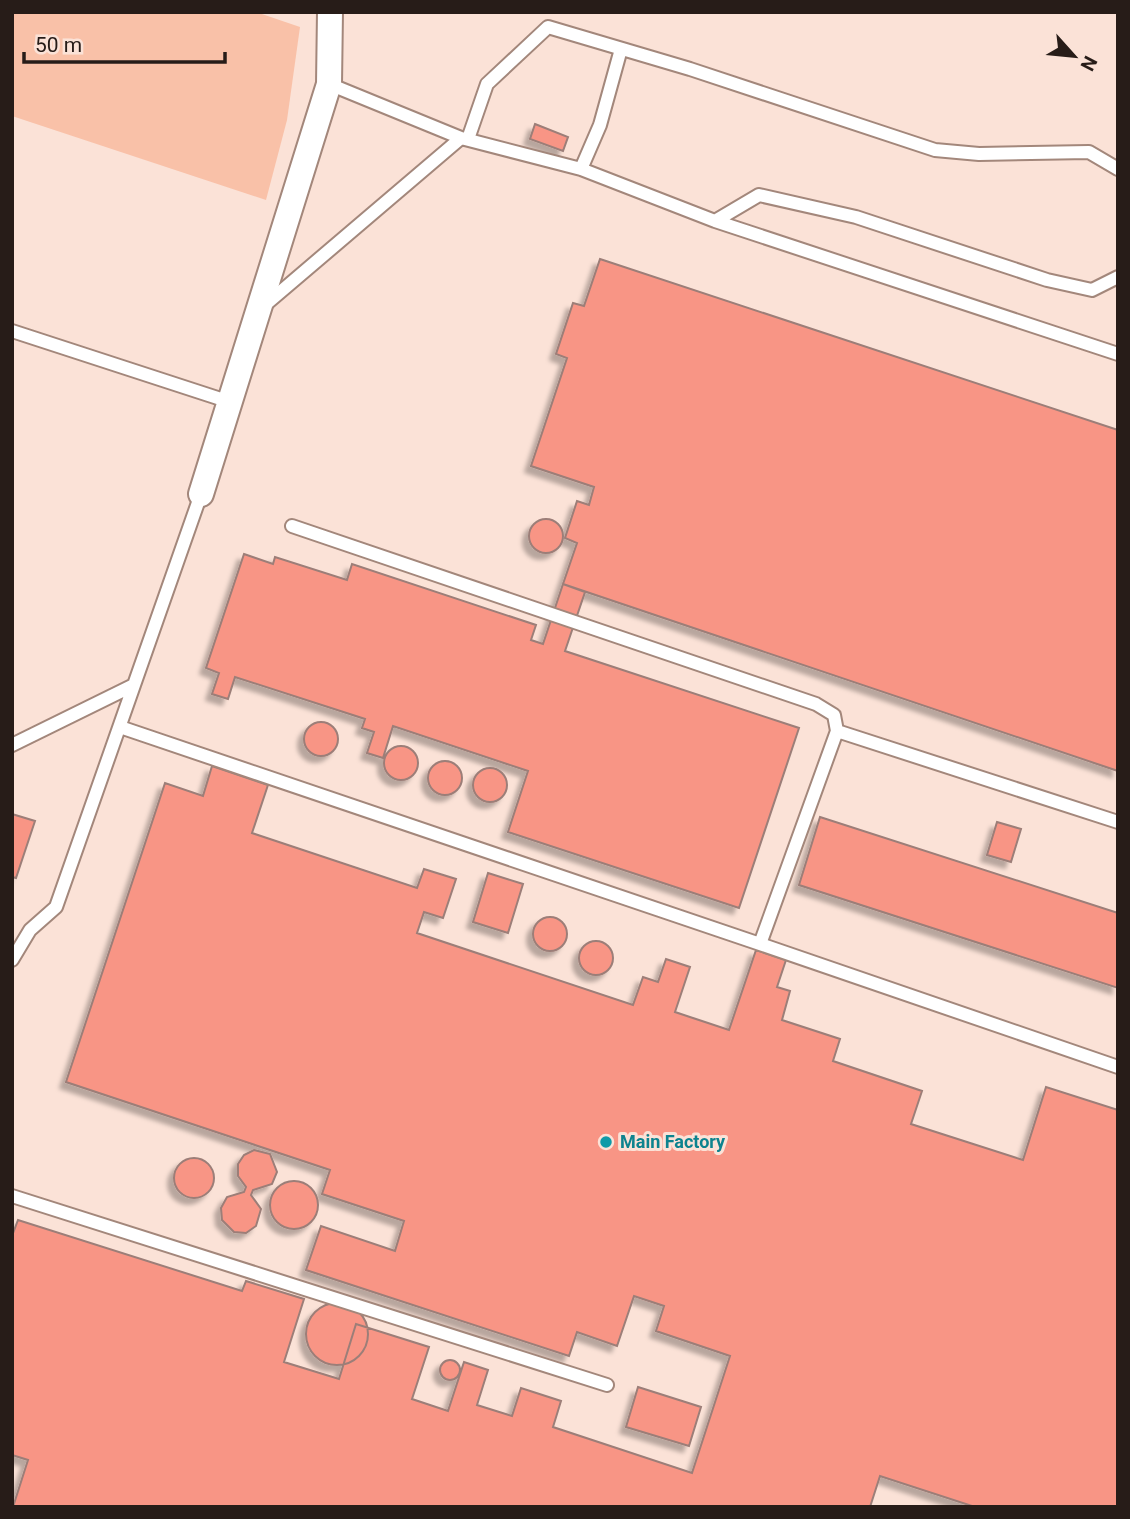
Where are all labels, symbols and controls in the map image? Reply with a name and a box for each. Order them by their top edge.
scale bar [24,21,226,65]
north arrow [1039,21,1109,91]
text: 50 m [35,33,82,57]
text: N [1075,52,1102,75]
place label: Main Factory [620,1131,726,1152]
marker: Main Factory [598,1134,614,1150]

